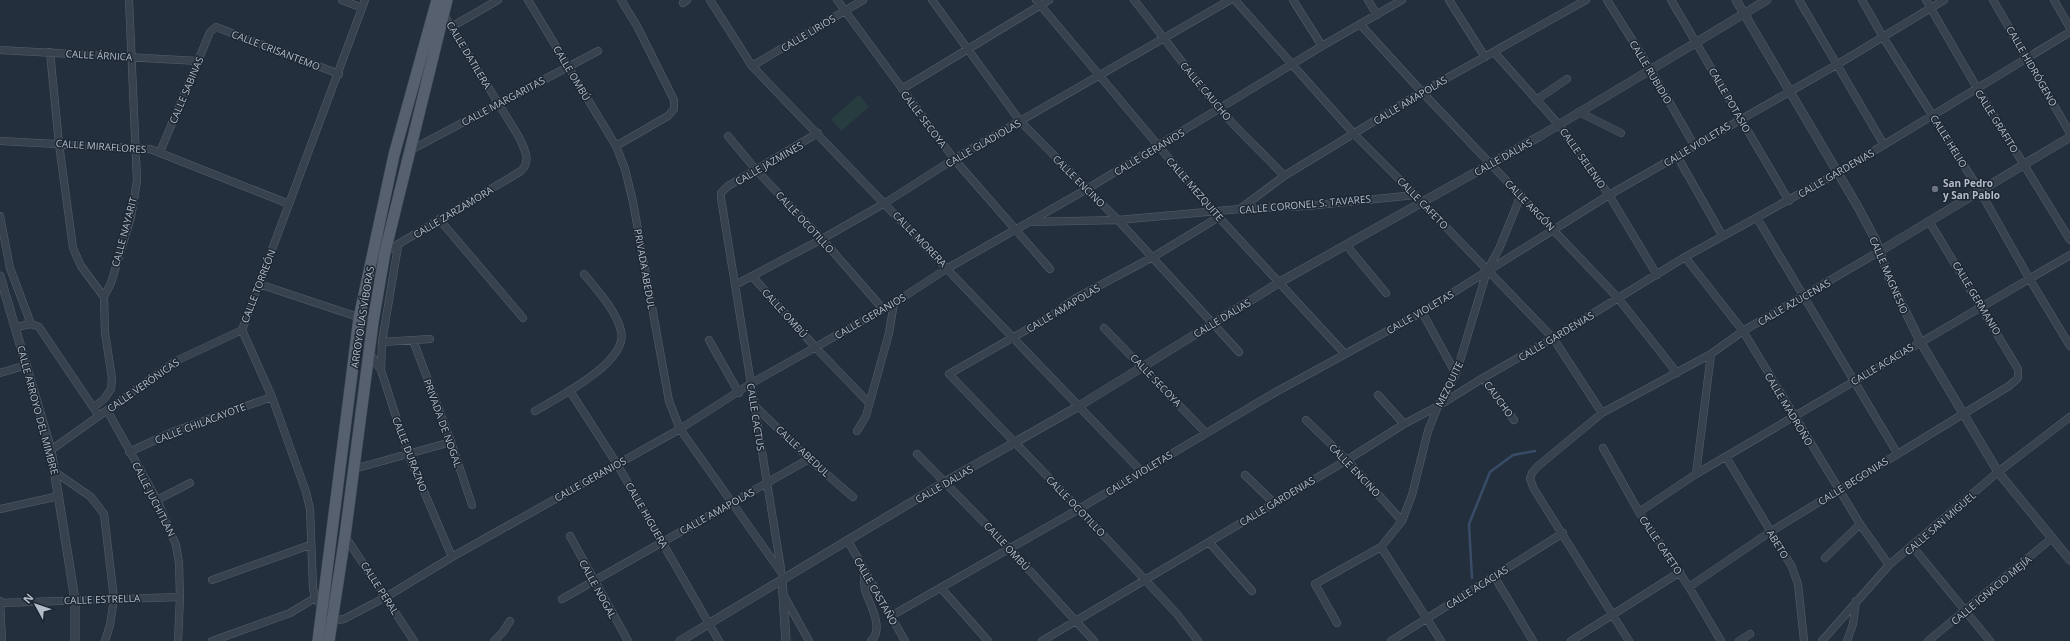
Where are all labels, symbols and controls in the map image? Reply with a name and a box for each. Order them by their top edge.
street label: CALLE LIRIOS [778,11,838,55]
street label: CALLE DATILERA [443,19,495,92]
street label: CALLE HIDRÓGENO [2003,23,2061,109]
street label: CALLE CRISANTEMO [230,27,322,73]
street label: CALLE RUBIDIO [1627,38,1676,107]
street label: CALLE OMBÚ [550,43,594,103]
street label: CALLE ÁRNICA [65,46,133,64]
street label: CALLE SABINAS [166,54,206,126]
street label: CALLE CAUCHO [1177,59,1235,123]
street label: CALLE POTASIO [1706,65,1754,135]
street label: CALLE AMAPOLAS [1371,72,1449,128]
street label: CALLE MARGARITAS [459,73,547,129]
street label: CALLE GRAFITO [1972,87,2022,156]
street label: CALLE SECOYA [898,88,951,151]
street label: CALLE HELIO [1927,112,1971,170]
street label: CALLE GLADIOLAS [943,116,1023,170]
street label: CALLE VIOLETAS [1661,118,1733,170]
street label: CALLE GERANIOS [1111,125,1187,179]
street label: CALLE SELENIO [1557,125,1609,191]
street label: CALLE DALIAS [1471,135,1535,179]
street label: CALLE MIRAFLORES [55,136,147,156]
street label: CALLE JAZMINES [732,138,806,188]
street label: CALLE GARDENIAS [1795,145,1877,201]
street label: CALLE ENCINO [1050,152,1108,210]
street label: CALLE MEZQUITE [1163,154,1227,224]
street label: CALLE CAFETO [1394,174,1452,232]
street label: CALLE ARGÓN [1502,176,1558,234]
place label: San Pedro y San Pablo [1943,176,2000,202]
street label: CALLE ZARZAMORA [411,182,496,241]
marker: San Pedro y San Pablo [1930,184,1940,194]
street label: CALLE OCOTILLO [773,188,837,256]
street label: CALLE CORONEL S. TAVARES [1239,191,1371,217]
street label: CALLE NAYARIT [108,195,140,268]
street label: CALLE MORERA [890,208,951,270]
street label: PRIVADA ABEDUL [631,228,659,310]
street label: CALLE MAGNESIO [1866,234,1912,316]
street label: CALLE TORREÓN [238,247,278,325]
street label: CALLE GERMANIO [1949,259,2005,338]
street label: ARROYO LAS VÍBORAS [347,265,377,369]
street label: CALLE AZUCENAS [1755,276,1833,328]
street label: CALLE AMAPOLAS [1024,280,1102,336]
street label: CALLE OMBÚ [759,285,811,341]
street label: CALLE VIOLETAS [1384,287,1456,337]
street label: CALLE GERANIOS [832,290,908,342]
street label: CALLE DALIAS [1191,295,1253,341]
street label: CALLE GARDENIAS [1516,308,1596,364]
street label: CALLE ACACIAS [1848,340,1916,388]
street label: CALLE ARROYO DEL MIMBRE [14,344,62,476]
street label: CALLE SECOYA [1127,351,1185,410]
street label: CALLE VERÓNICAS [104,355,182,415]
street label: MEZQUITE [1432,359,1466,409]
street label: CALLE MADROÑO [1762,370,1817,448]
street label: PRIVADA DE NOGAL [421,377,465,469]
street label: CAUCHO [1481,378,1517,420]
street label: CALLE CACTUS [744,382,768,452]
street label: CALLE CHILACAYOTE [153,399,247,447]
street label: CALLE DURAZNO [389,414,431,494]
street label: CALLE ABEDUL [773,422,833,480]
street label: CALLE ENCINO [1326,440,1384,500]
street label: CALLE VIOLETAS [1103,447,1175,499]
street label: CALLE GERANIOS [552,453,628,505]
street label: CALLE BEGONIAS [1815,454,1891,508]
street label: CALLE JUCHITLAN [129,459,179,539]
street label: CALLE DALIAS [913,462,975,506]
street label: CALLE OCOTILLO [1043,473,1109,540]
street label: CALLE GARDENIAS [1237,473,1317,529]
street label: CALLE HIGUERA [622,479,672,551]
street label: CALLE AMAPOLAS [677,485,757,537]
street label: CALLE SAN MIGUEL [1901,488,1979,558]
street label: CALLE CAFETO [1636,513,1686,577]
street label: CALLE OMBÚ [981,519,1033,573]
street label: ABETO [1764,527,1792,561]
street label: CALLE IGNACIO MEJÍA [1948,552,2035,628]
street label: CALLE CASTAÑO [851,554,901,628]
street label: CALLE NOGAL [576,557,620,621]
street label: CALLE PERAL [358,559,402,617]
street label: CALLE ACACIAS [1443,562,1511,612]
north arrow [16,585,56,625]
text: N [19,590,37,607]
street label: CALLE ESTRELLA [64,591,141,607]

